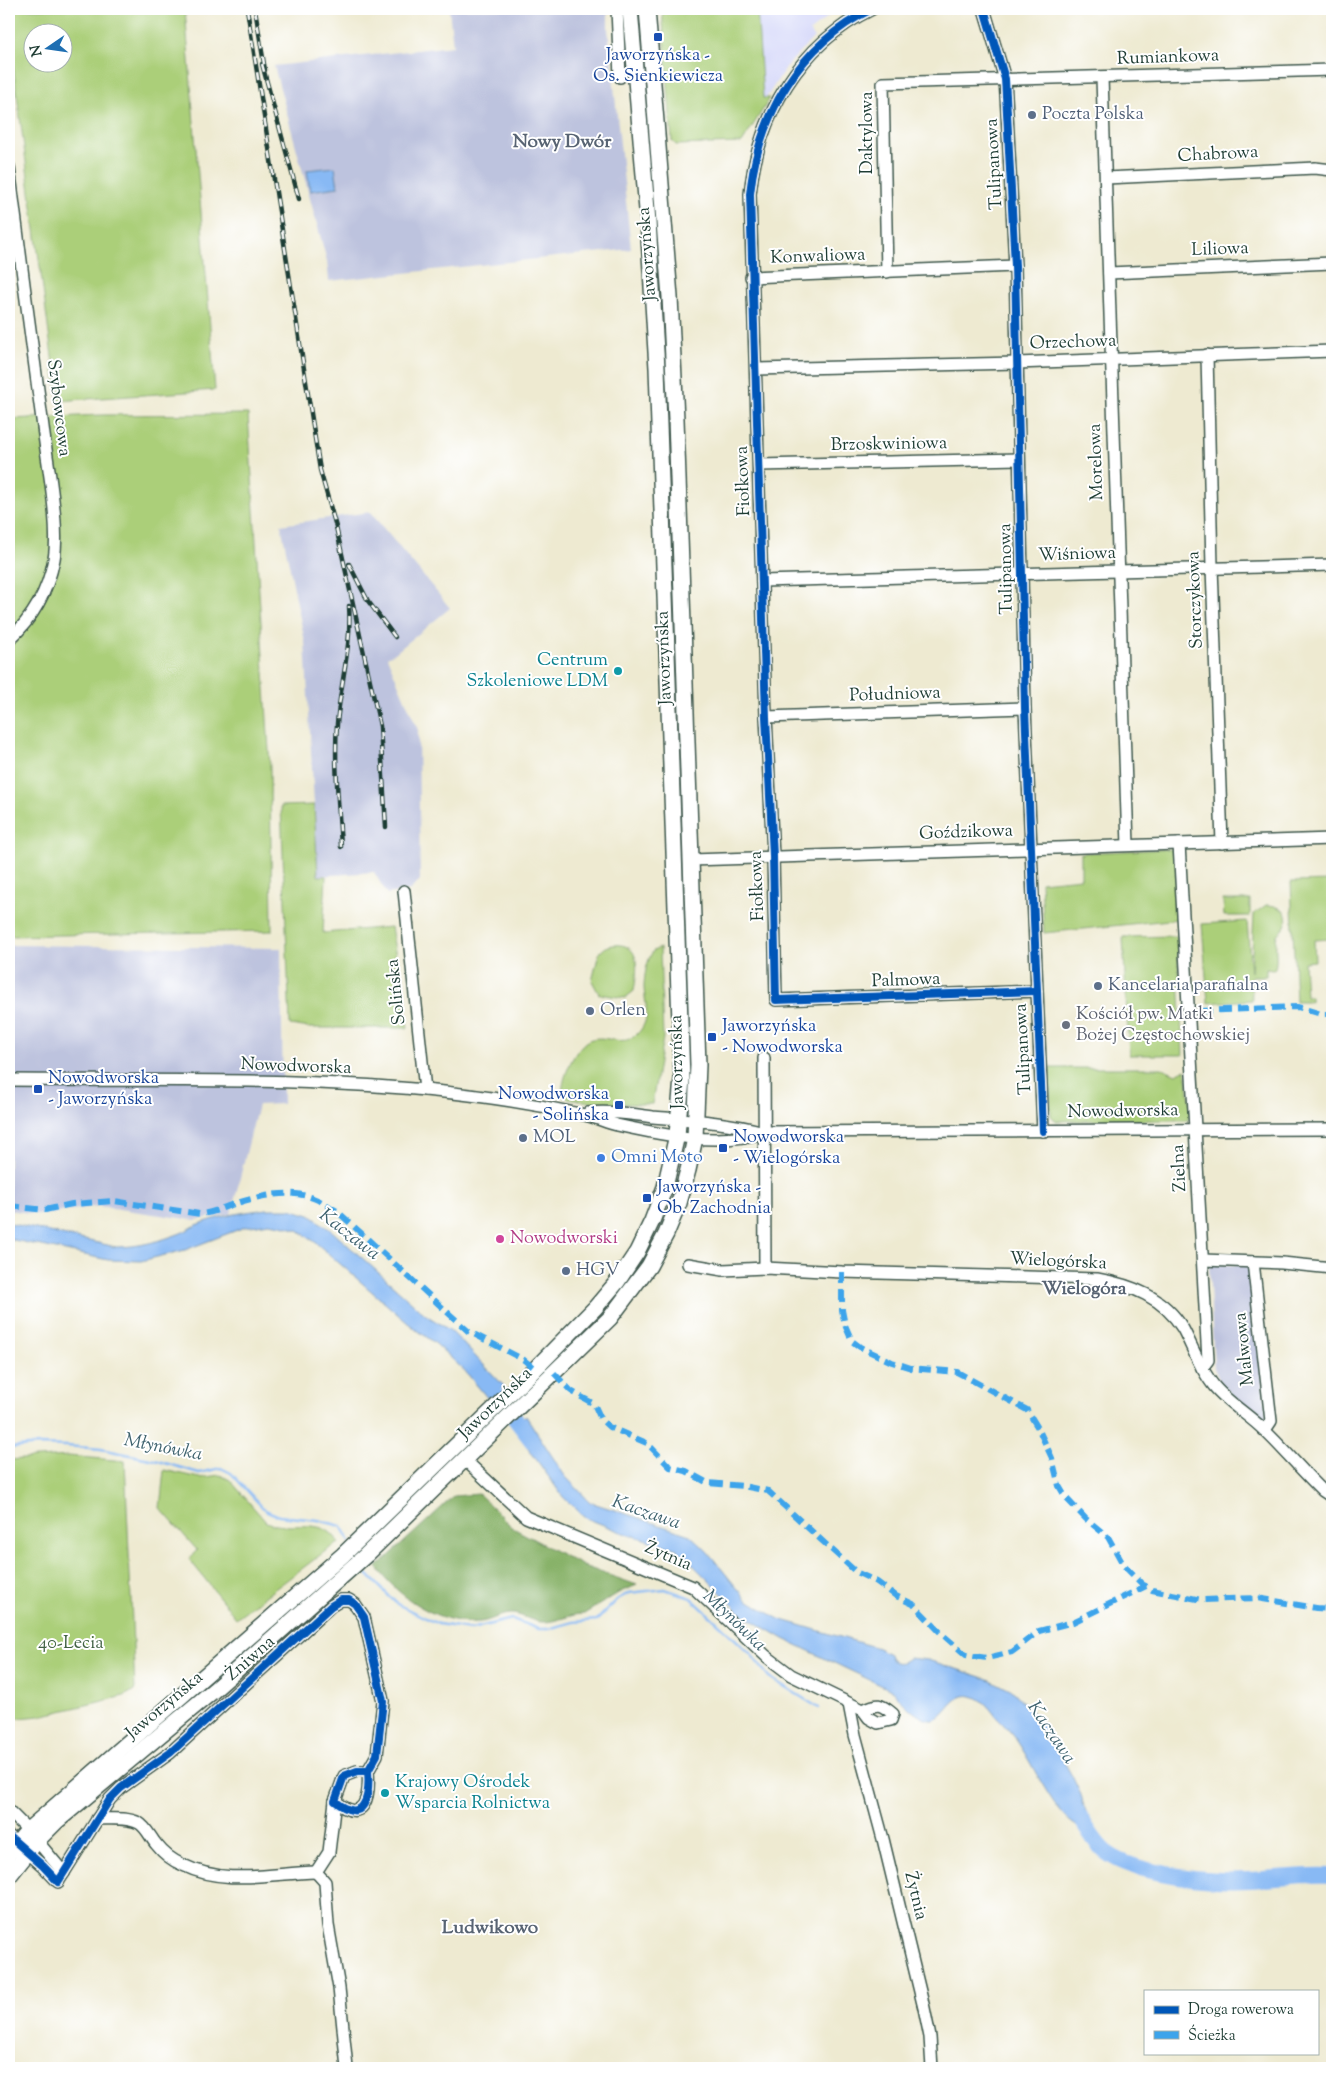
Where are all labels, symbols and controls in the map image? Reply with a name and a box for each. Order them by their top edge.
north arrow [22,22,72,72]
marker: Jaworzyńska - Os. Sienkiewicza [652,31,664,43]
text: N [26,43,48,58]
place label: Jaworzyńska - Os. Sienkiewicza [593,43,723,90]
street label: Rumiankowa [1116,43,1220,73]
street label: Daktylowa [855,91,881,175]
place label: Poczta Polska [1042,102,1144,128]
marker: Poczta Polska [1026,109,1038,121]
street label: Tulipanowa [980,118,1010,210]
district label: Nowy Dwór [513,129,612,156]
street label: Chabrowa [1177,140,1259,170]
street label: Jaworzyńska [632,206,664,303]
street label: Liliowa [1191,236,1249,264]
street label: Konwaliowa [770,242,866,272]
street label: Orzechowa [1029,328,1117,358]
street label: Szybowcowa [39,358,77,458]
street label: Morelowa [1083,423,1111,501]
street label: Brzoskwiniowa [830,431,948,459]
street label: Fiołkowa [730,445,758,517]
street label: Tulipanowa [993,523,1021,615]
street label: Wiśniowa [1038,541,1116,569]
street label: Storczykowa [1181,551,1211,649]
street label: Jaworzyńska [650,610,680,707]
place label: Centrum Szkoleniowe LDM [466,648,608,695]
marker: Centrum Szkoleniowe LDM [612,665,624,677]
street label: Południowa [849,680,941,710]
street label: Goździkowa [919,818,1013,848]
street label: Fiołkowa [744,850,772,922]
street label: Solińska [381,958,413,1026]
street label: Palmowa [871,967,941,995]
place label: Kancelaria parafialna [1108,973,1268,999]
marker: Kancelaria parafialna [1092,980,1104,992]
place label: Orlen [600,998,646,1024]
place label: Kościół pw. Matki Bożej Częstochowskiej [1076,1002,1250,1049]
street label: Tulipanowa [1009,1003,1039,1095]
marker: Orlen [584,1005,596,1017]
place label: Jaworzyńska - Nowodworska [721,1014,843,1061]
street label: Jaworzyńska [664,1015,692,1110]
marker: Kościół pw. Matki Bożej Częstochowskiej [1060,1019,1072,1031]
marker: Jaworzyńska - Nowodworska [706,1031,718,1043]
street label: Nowodworska [240,1052,352,1082]
place label: Nowodworska - Jaworzyńska [48,1066,159,1113]
place label: Nowodworska - Solińska [498,1082,609,1129]
marker: Nowodworska - Jaworzyńska [32,1083,44,1095]
street label: Nowodworska [1067,1098,1179,1126]
marker: Nowodworska - Solińska [613,1099,625,1111]
place label: MOL [533,1125,576,1151]
place label: Nowodworska - Wielogórska [733,1125,844,1172]
marker: MOL [517,1132,529,1144]
marker: Nowodworska - Wielogórska [717,1142,729,1154]
street label: Zielna [1166,1144,1194,1192]
place label: Omni Moto [611,1145,703,1171]
marker: Omni Moto [595,1152,607,1164]
place label: Jaworzyńska - Ob. Zachodnia [656,1175,771,1222]
marker: Jaworzyńska - Ob. Zachodnia [641,1192,653,1204]
water label: Kaczawa [313,1203,385,1268]
place label: Nowodworski [510,1226,618,1252]
marker: Nowodworski [494,1233,506,1245]
street label: Wielogórska [1009,1246,1107,1278]
place label: HGV [576,1258,620,1284]
marker: HGV [560,1265,572,1277]
district label: Wielogóra [1041,1276,1127,1303]
street label: Malwowa [1228,1311,1262,1387]
street label: Jaworzyńska [452,1362,539,1447]
water label: Młynówka [122,1427,205,1469]
water label: Kaczawa [608,1489,684,1537]
street label: Żytnia [640,1535,696,1579]
water label: Młynówka [696,1584,772,1658]
street label: Żniwna [221,1630,281,1688]
park label: 40-Lecia [38,1631,104,1657]
street label: Jaworzyńska [120,1666,210,1747]
water label: Kaczawa [1020,1696,1082,1770]
place label: Krajowy Ośrodek Wsparcia Rolnictwa [395,1770,550,1817]
marker: Krajowy Ośrodek Wsparcia Rolnictwa [379,1787,391,1799]
street label: Żytnia [896,1869,934,1923]
district label: Ludwikowo [442,1915,539,1942]
legend [1144,1990,1318,2054]
text: Droga rowerowa [1188,2000,1294,2021]
text: Ścieżka [1188,2024,1236,2047]

